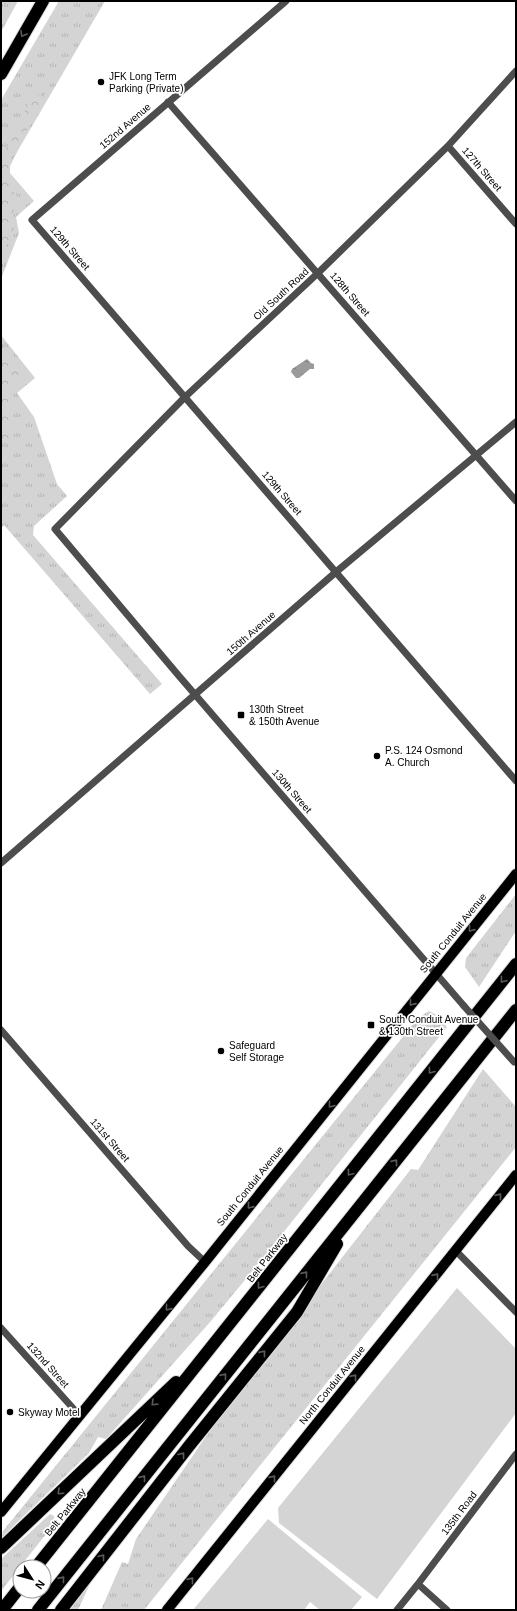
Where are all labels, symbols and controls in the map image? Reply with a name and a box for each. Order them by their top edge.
one-way arrow [20,30,27,37]
place label: JFK Long Term Parking (Private) [109,71,183,94]
marker: JFK Long Term Parking (Private) [96,77,106,87]
street label: 152nd Avenue [97,101,153,151]
street label: 127th Street [460,145,504,193]
street label: 129th Street [48,224,92,272]
street label: Old South Road [251,266,311,322]
street label: 128th Street [328,270,372,318]
street label: 129th Street [260,469,304,517]
street label: 150th Avenue [224,609,278,657]
place label: 130th Street & 150th Avenue [249,704,320,727]
marker: 130th Street & 150th Avenue [236,710,246,720]
place label: P.S. 124 Osmond A. Church [385,745,463,768]
marker: P.S. 124 Osmond A. Church [372,751,382,761]
street label: 130th Street [270,767,314,815]
street label: South Conduit Avenue [417,891,489,975]
one-way arrow [469,925,476,932]
one-way arrow [501,976,508,983]
one-way arrow [409,999,416,1006]
place label: South Conduit Avenue & 130th Street [379,1014,479,1037]
marker: South Conduit Avenue & 130th Street [366,1020,376,1030]
place label: Safeguard Self Storage [229,1040,284,1063]
marker: Safeguard Self Storage [216,1046,226,1056]
one-way arrow [429,1067,436,1074]
one-way arrow [328,1100,335,1107]
street label: 131st Street [88,1116,132,1164]
street label: South Conduit Avenue [214,1144,286,1228]
one-way arrow [390,1159,397,1166]
one-way arrow [348,1169,355,1176]
one-way arrow [494,1194,501,1201]
one-way arrow [247,1202,254,1209]
street label: Belt Parkway [245,1232,289,1284]
one-way arrow [300,1272,307,1279]
one-way arrow [431,1273,438,1280]
one-way arrow [258,1281,265,1288]
one-way arrow [166,1303,173,1310]
street label: 132nd Street [25,1340,71,1390]
street label: North Conduit Avenue [297,1343,367,1426]
one-way arrow [259,1351,266,1358]
one-way arrow [219,1374,226,1381]
one-way arrow [350,1374,357,1381]
one-way arrow [151,1398,159,1406]
marker: Skyway Motel [5,1407,15,1417]
place label: Skyway Motel [18,1407,80,1418]
one-way arrow [177,1452,184,1459]
one-way arrow [138,1475,145,1482]
one-way arrow [268,1476,275,1483]
street label: Belt Parkway [42,1486,88,1538]
one-way arrow [57,1488,65,1495]
street label: 135th Road [439,1489,479,1537]
one-way arrow [97,1554,105,1561]
north arrow [12,1559,52,1599]
one-way arrow [57,1577,64,1584]
one-way arrow [187,1577,194,1584]
text: N [33,1578,47,1592]

